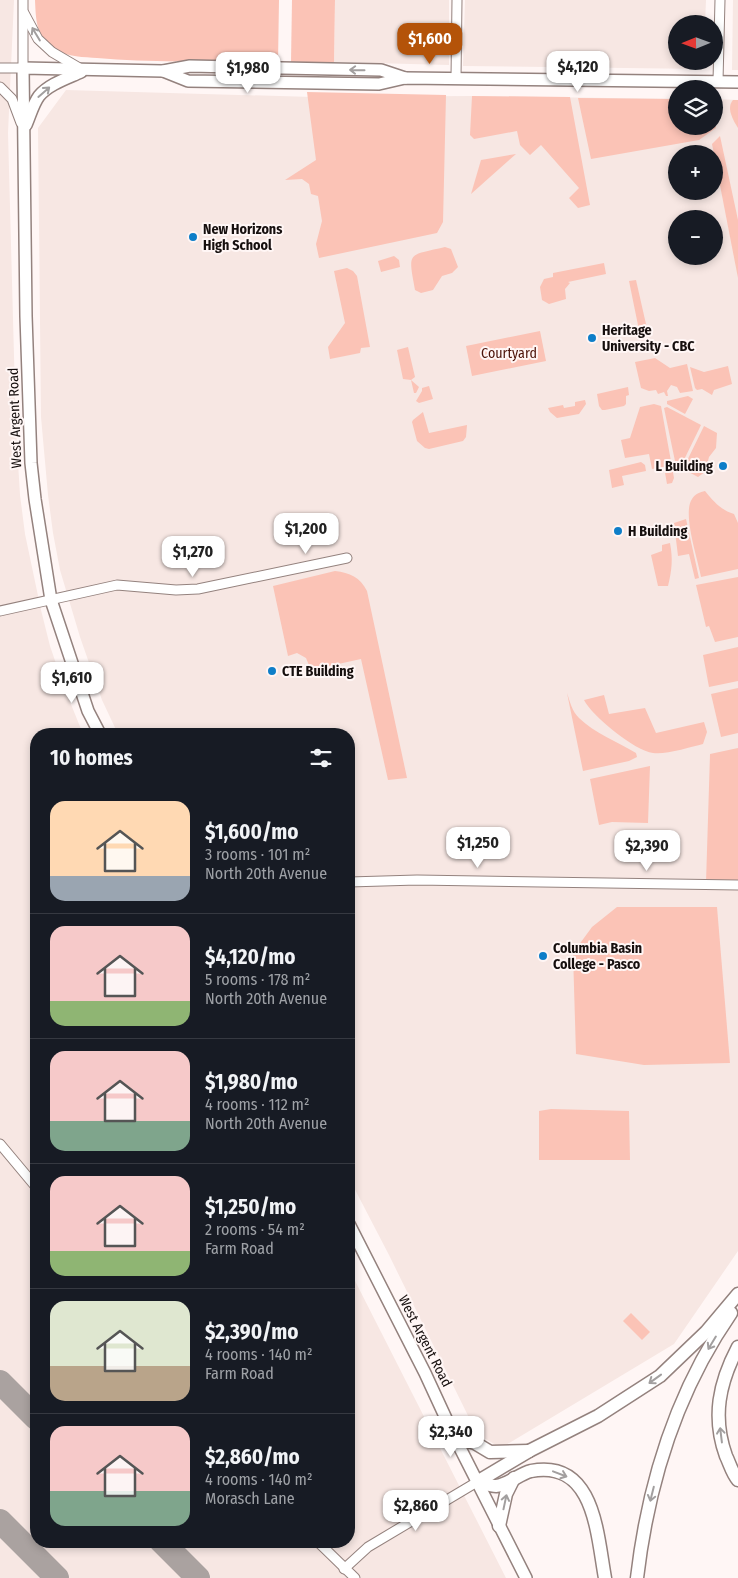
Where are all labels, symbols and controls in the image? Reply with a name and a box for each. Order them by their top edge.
north arrow [668,15,722,70]
map controls [668,15,723,265]
pin: $1,600 [389,22,471,65]
one-way arrow [30,27,41,41]
text: $1,600 [408,29,452,48]
pin: $4,120 [537,51,619,93]
pin: $1,980 [207,52,289,94]
text: $4,120 [557,57,599,76]
text: $1,980 [227,58,269,77]
one-way arrow [349,65,366,75]
button: layers [668,80,723,135]
one-way arrow [38,86,51,98]
button: + [668,145,723,200]
button: − [668,210,723,265]
place label: New Horizons High School [203,221,282,254]
marker: New Horizons High School [187,231,199,243]
place label: Heritage University - CBC [602,322,695,355]
marker: Heritage University - CBC [586,332,598,344]
park label: Courtyard [481,345,537,362]
street label: West Argent Road [5,367,25,469]
place label: L Building [656,458,713,475]
marker: L Building [717,460,729,472]
pin: $1,200 [265,512,347,555]
text: $1,200 [285,519,327,538]
place label: H Building [628,523,687,540]
marker: H Building [612,525,624,537]
pin: $1,270 [152,536,234,578]
text: $1,270 [173,542,213,561]
pin: $1,610 [31,662,113,704]
place label: CTE Building [282,663,354,680]
marker: CTE Building [266,665,278,677]
text: $1,610 [52,668,92,687]
icon: filters [307,744,335,772]
text: 10 homes [50,745,133,771]
text: $1,600/mo [205,819,298,845]
icon: home [90,821,150,881]
pin: $1,250 [437,826,519,869]
pin: $2,390 [606,830,688,872]
text: $1,250 [457,833,499,852]
text: $2,390 [625,836,669,855]
text: 3 rooms · 101 m² [205,845,310,864]
text: North 20th Avenue [205,864,327,883]
place label: Columbia Basin College - Pasco [553,940,642,973]
text: $4,120/mo [205,944,295,970]
icon: home [90,946,150,1006]
marker: Columbia Basin College - Pasco [537,950,549,962]
text: 5 rooms · 178 m² [205,970,310,989]
text: North 20th Avenue [205,989,327,1008]
text: $1,980/mo [205,1069,298,1095]
icon: home [90,1071,150,1131]
text: 4 rooms · 112 m² [205,1095,310,1114]
text: North 20th Avenue [205,1114,327,1133]
text: $1,250/mo [205,1194,296,1220]
icon: home [90,1196,150,1256]
text: 2 rooms · 54 m² [205,1220,305,1239]
text: Farm Road [205,1239,274,1258]
street label: West Argent Road [395,1292,455,1390]
text: $2,390/mo [205,1319,299,1345]
icon: home [90,1321,150,1381]
one-way arrow [706,1336,716,1350]
text: 4 rooms · 140 m² [205,1345,313,1364]
text: Farm Road [205,1364,274,1383]
one-way arrow [649,1374,663,1384]
pin: $2,340 [410,1416,492,1458]
text: $2,340 [429,1422,473,1441]
one-way arrow [716,1428,726,1444]
text: $2,860/mo [205,1444,300,1470]
icon: home [90,1446,150,1506]
text: 4 rooms · 140 m² [205,1470,313,1489]
one-way arrow [552,1470,567,1479]
one-way arrow [647,1485,657,1501]
text: Morasch Lane [205,1489,295,1508]
pin: $2,860 [375,1490,457,1532]
one-way arrow [501,1494,510,1510]
text: $2,860 [394,1496,438,1515]

